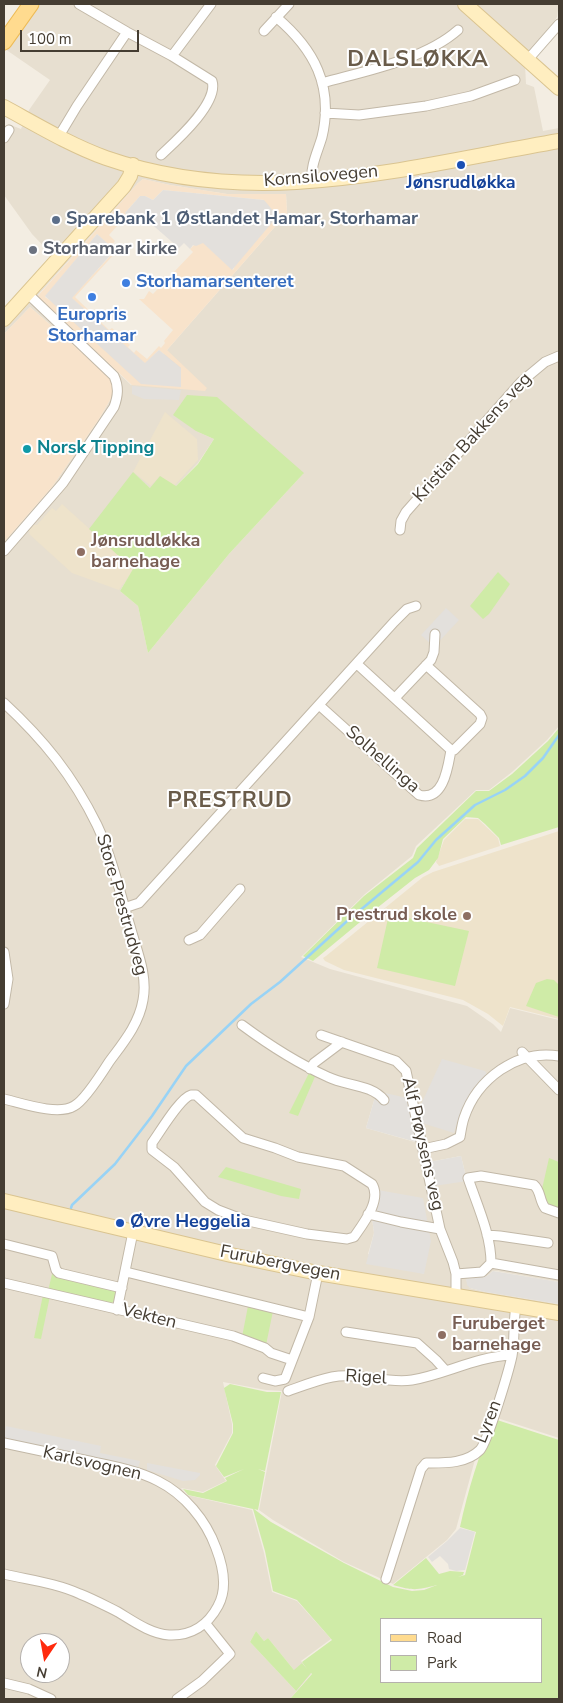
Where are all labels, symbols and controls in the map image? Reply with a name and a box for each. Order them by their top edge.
scale bar [22,20,141,52]
text: 100 m [28,29,72,49]
district label: DALSLØKKA [346,48,490,74]
marker: Jønsrudløkka [455,159,467,171]
street label: Kornsilovegen [263,161,379,193]
place label: Jønsrudløkka [406,173,516,195]
place label: Sparebank 1 Østlandet Hamar, Storhamar [66,209,418,231]
marker: Sparebank 1 Østlandet Hamar, Storhamar [50,214,62,226]
place label: Storhamar kirke [43,239,177,261]
marker: Storhamar kirke [27,244,39,256]
place label: Storhamarsenteret [136,272,294,294]
marker: Storhamarsenteret [120,277,132,289]
marker: Europris Storhamar [86,291,98,303]
place label: Europris Storhamar [48,305,136,348]
street label: Kristian Bakkens veg [409,369,537,507]
place label: Norsk Tipping [37,438,154,460]
marker: Norsk Tipping [21,443,33,455]
place label: Jønsrudløkka barnehage [91,531,200,574]
marker: Jønsrudløkka barnehage [75,546,87,558]
street label: Solhellinga [340,722,424,798]
district label: PRESTRUD [166,789,294,815]
street label: Store Prestrudveg [90,832,152,978]
place label: Prestrud skole [336,905,457,927]
marker: Prestrud skole [461,910,473,922]
street label: Alf Prøysens veg [396,1075,448,1213]
place label: Øvre Heggelia [130,1212,250,1234]
marker: Øvre Heggelia [114,1217,126,1229]
street label: Furubergvegen [218,1242,342,1286]
street label: Vekten [119,1300,179,1334]
place label: Furuberget barnehage [452,1314,545,1356]
marker: Furuberget barnehage [436,1329,448,1341]
street label: Rigel [345,1366,387,1390]
street label: Lyren [471,1397,507,1447]
street label: Karlsvognen [41,1442,143,1486]
legend [380,1618,543,1683]
text: Road [427,1628,462,1648]
north arrow [20,1633,70,1683]
text: Park [427,1653,457,1673]
text: N [35,1662,49,1683]

